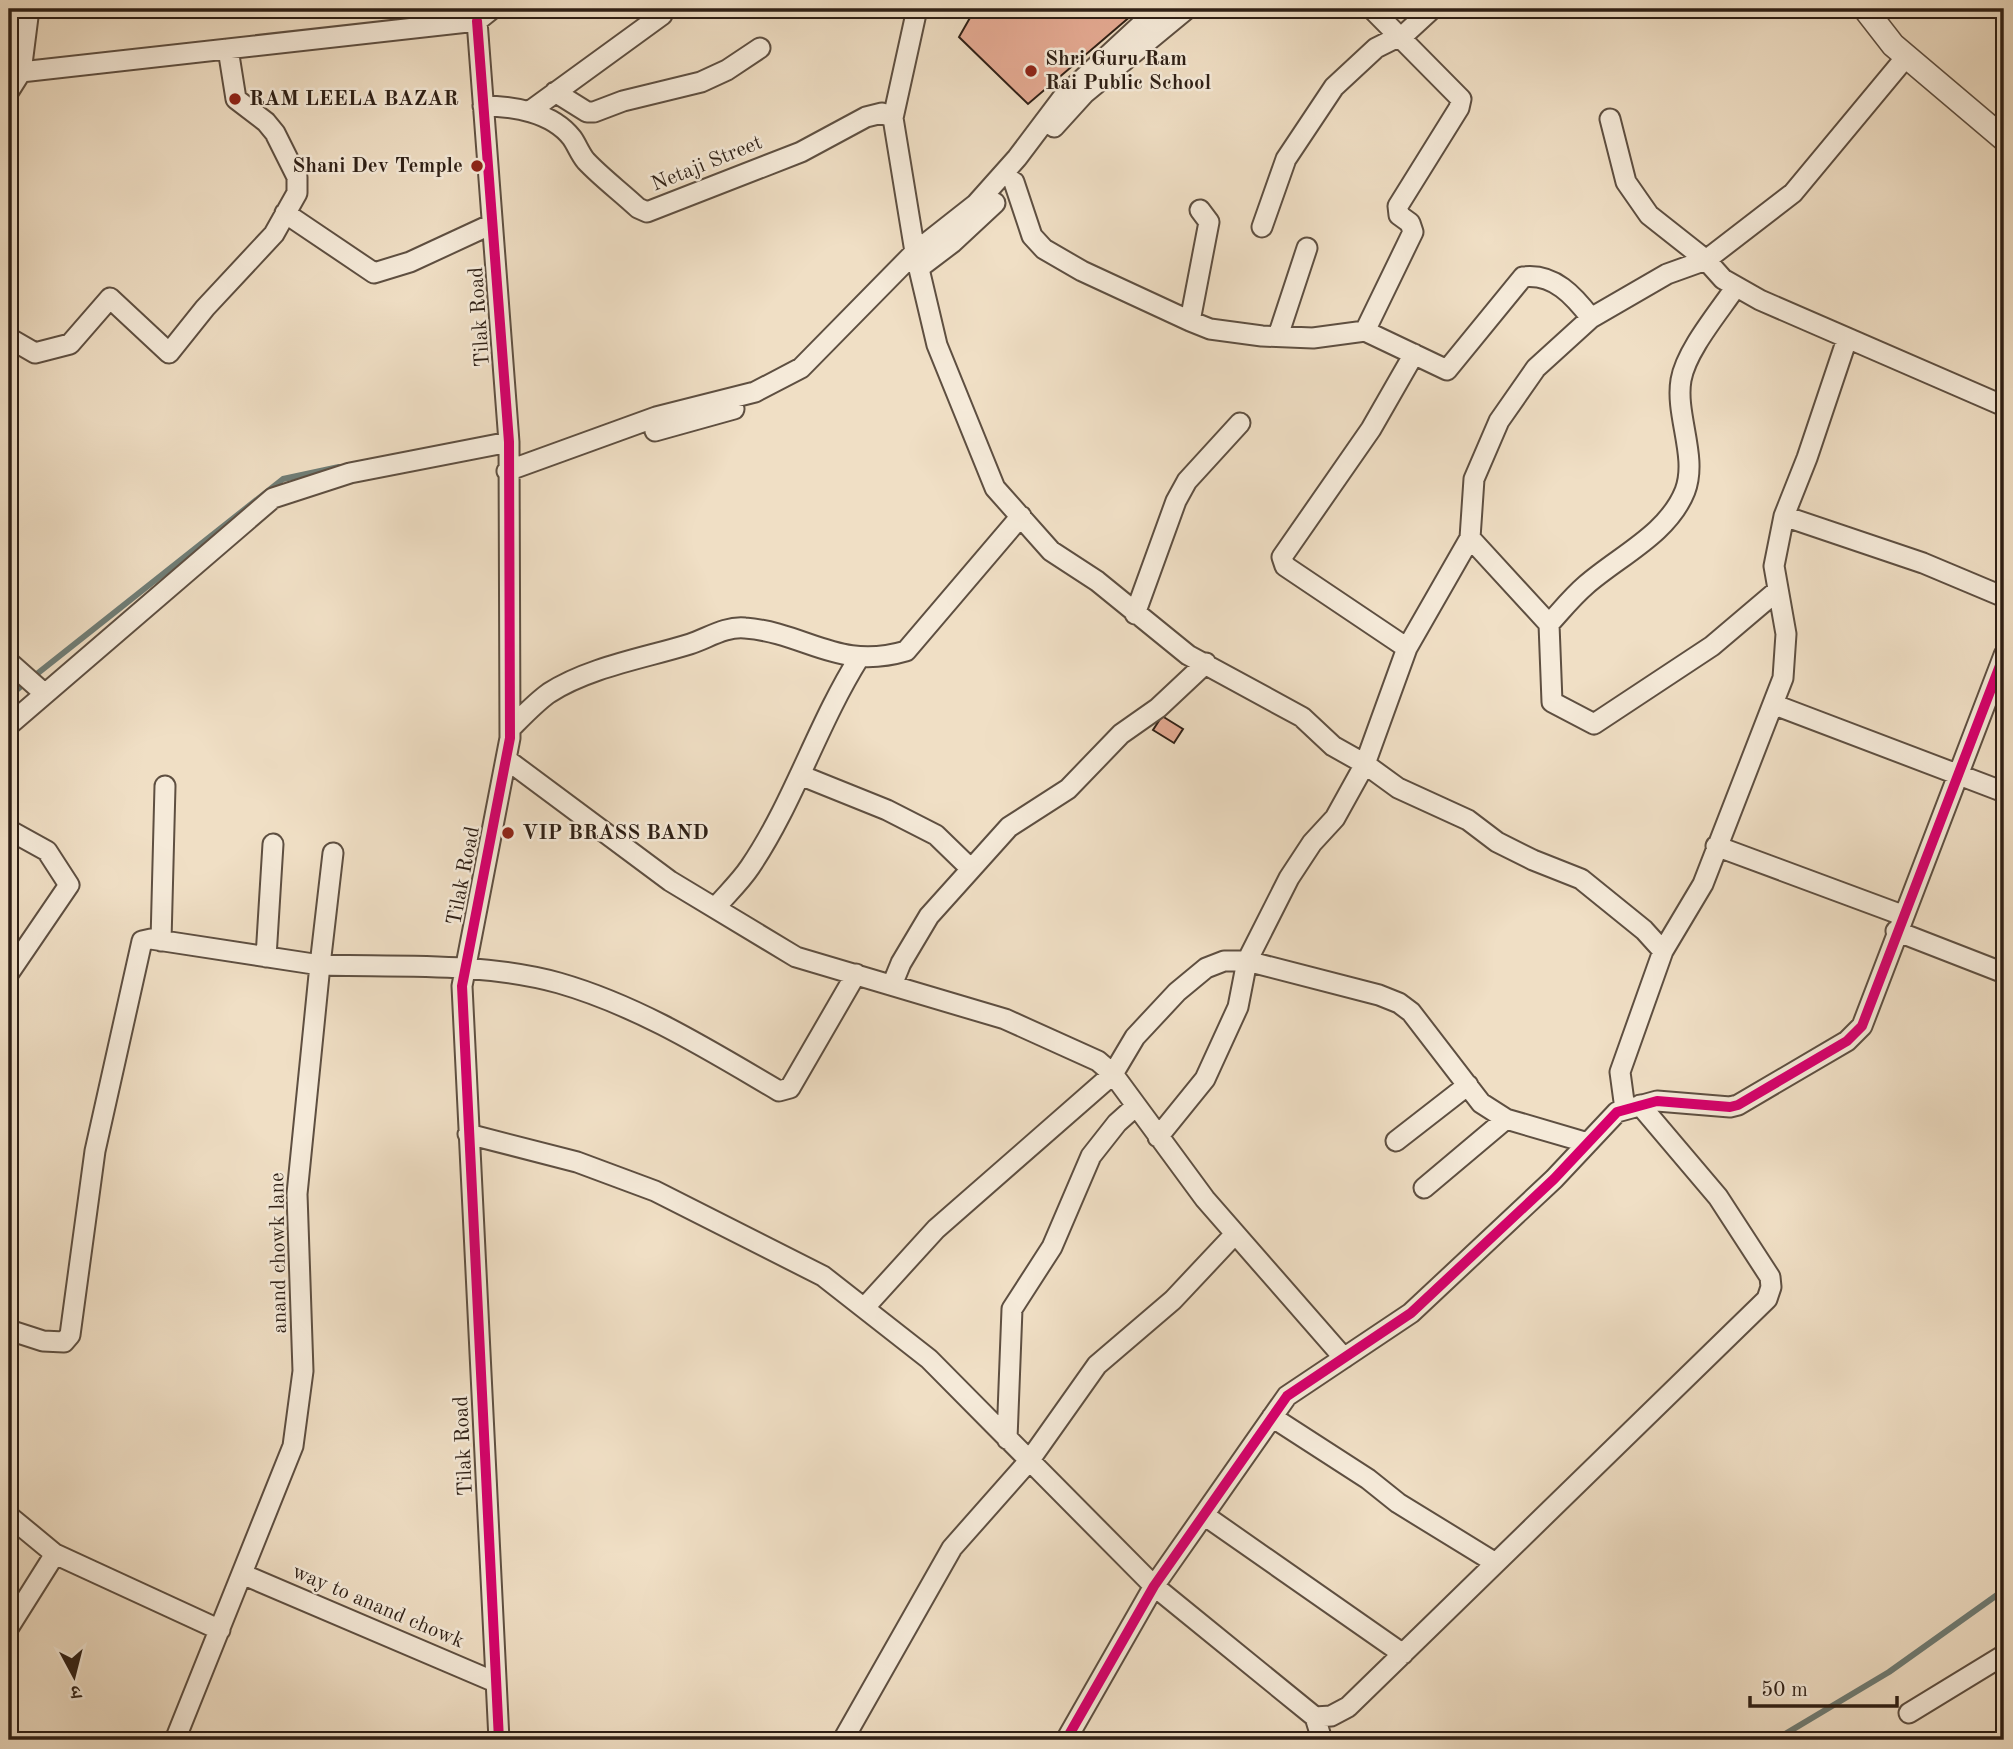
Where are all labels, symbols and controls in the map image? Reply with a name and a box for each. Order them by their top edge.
place label: Shri Guru Ram Rai Public School [1045,49,1211,94]
marker: Shri Guru Ram Rai Public School [1023,63,1039,79]
place label: RAM LEELA BAZAR [249,89,459,110]
marker: RAM LEELA BAZAR [227,91,243,107]
street label: Netaji Street [649,132,765,196]
place label: Shani Dev Temple [292,156,463,177]
marker: Shani Dev Temple [469,158,485,174]
street label: Tilak Road [466,266,494,368]
place label: VIP BRASS BAND [522,823,709,844]
street label: Tilak Road [444,825,484,927]
marker: VIP BRASS BAND [500,825,516,841]
street label: anand chowk lane [267,1172,291,1334]
street label: Tilak Road [451,1395,477,1497]
street label: way to anand chowk [289,1561,467,1653]
north arrow [38,1640,108,1710]
scale bar [1750,1665,1898,1709]
text: उ [68,1680,84,1701]
text: 50 m [1761,1680,1808,1701]

